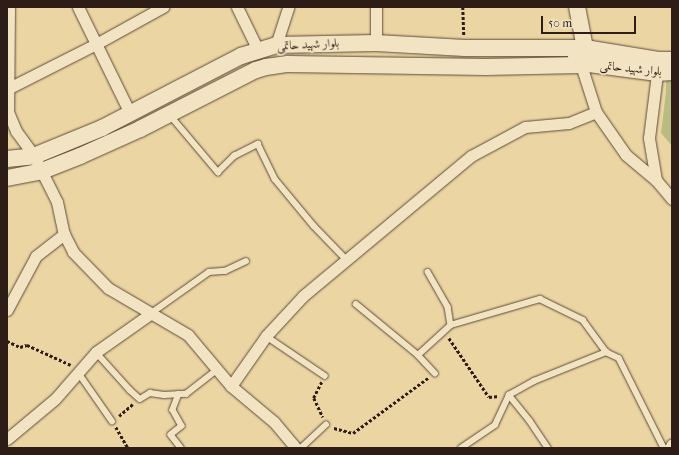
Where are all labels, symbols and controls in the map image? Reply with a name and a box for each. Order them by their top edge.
scale bar [543,8,638,34]
text: 50 m [548,16,572,30]
street label: بلوار شهید حاتمی [277,36,339,54]
street label: بلوار شهید حاتمی [599,59,663,79]

